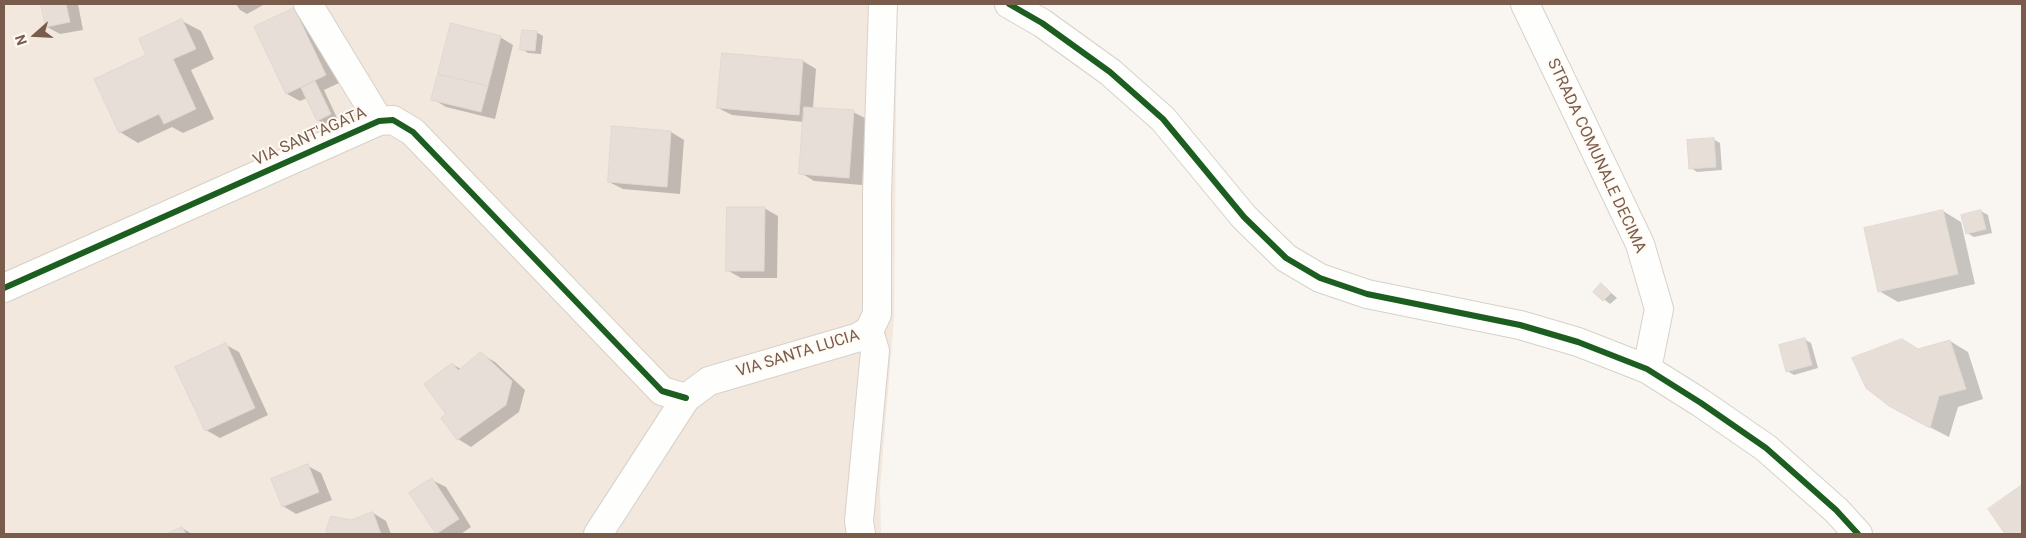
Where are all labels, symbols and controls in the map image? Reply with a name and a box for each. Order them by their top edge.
north arrow [10,10,60,60]
text: N [12,33,30,47]
street label: STRADA COMUNALE DECIMA [1542,56,1650,256]
street label: VIA SANT'AGATA [251,103,369,171]
street label: VIA SANTA LUCIA [734,326,862,382]

